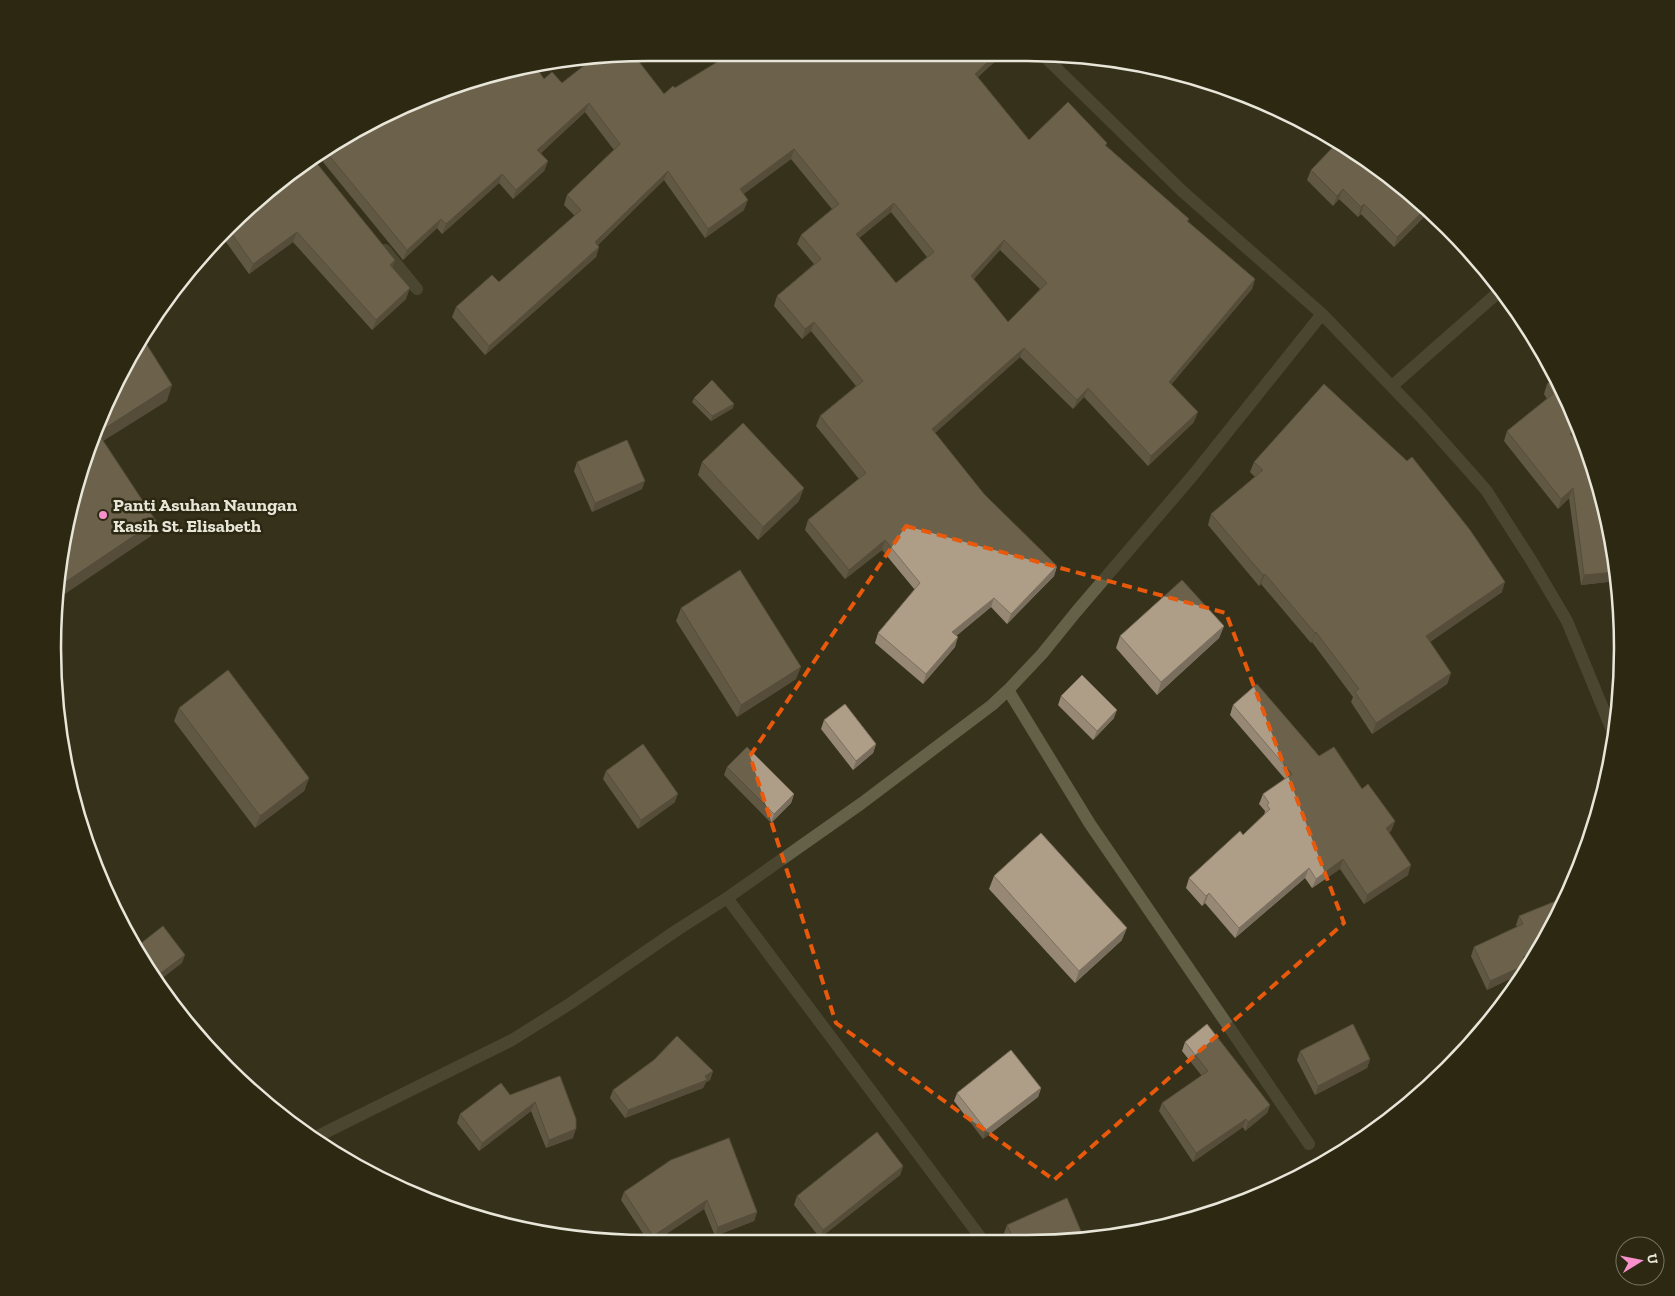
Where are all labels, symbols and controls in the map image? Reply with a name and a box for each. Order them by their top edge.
place label: Panti Asuhan Naungan Kasih St. Elisabeth [113,494,297,537]
marker: Panti Asuhan Naungan Kasih St. Elisabeth [97,509,109,521]
north arrow [1615,1236,1665,1286]
text: U [1643,1252,1662,1265]

